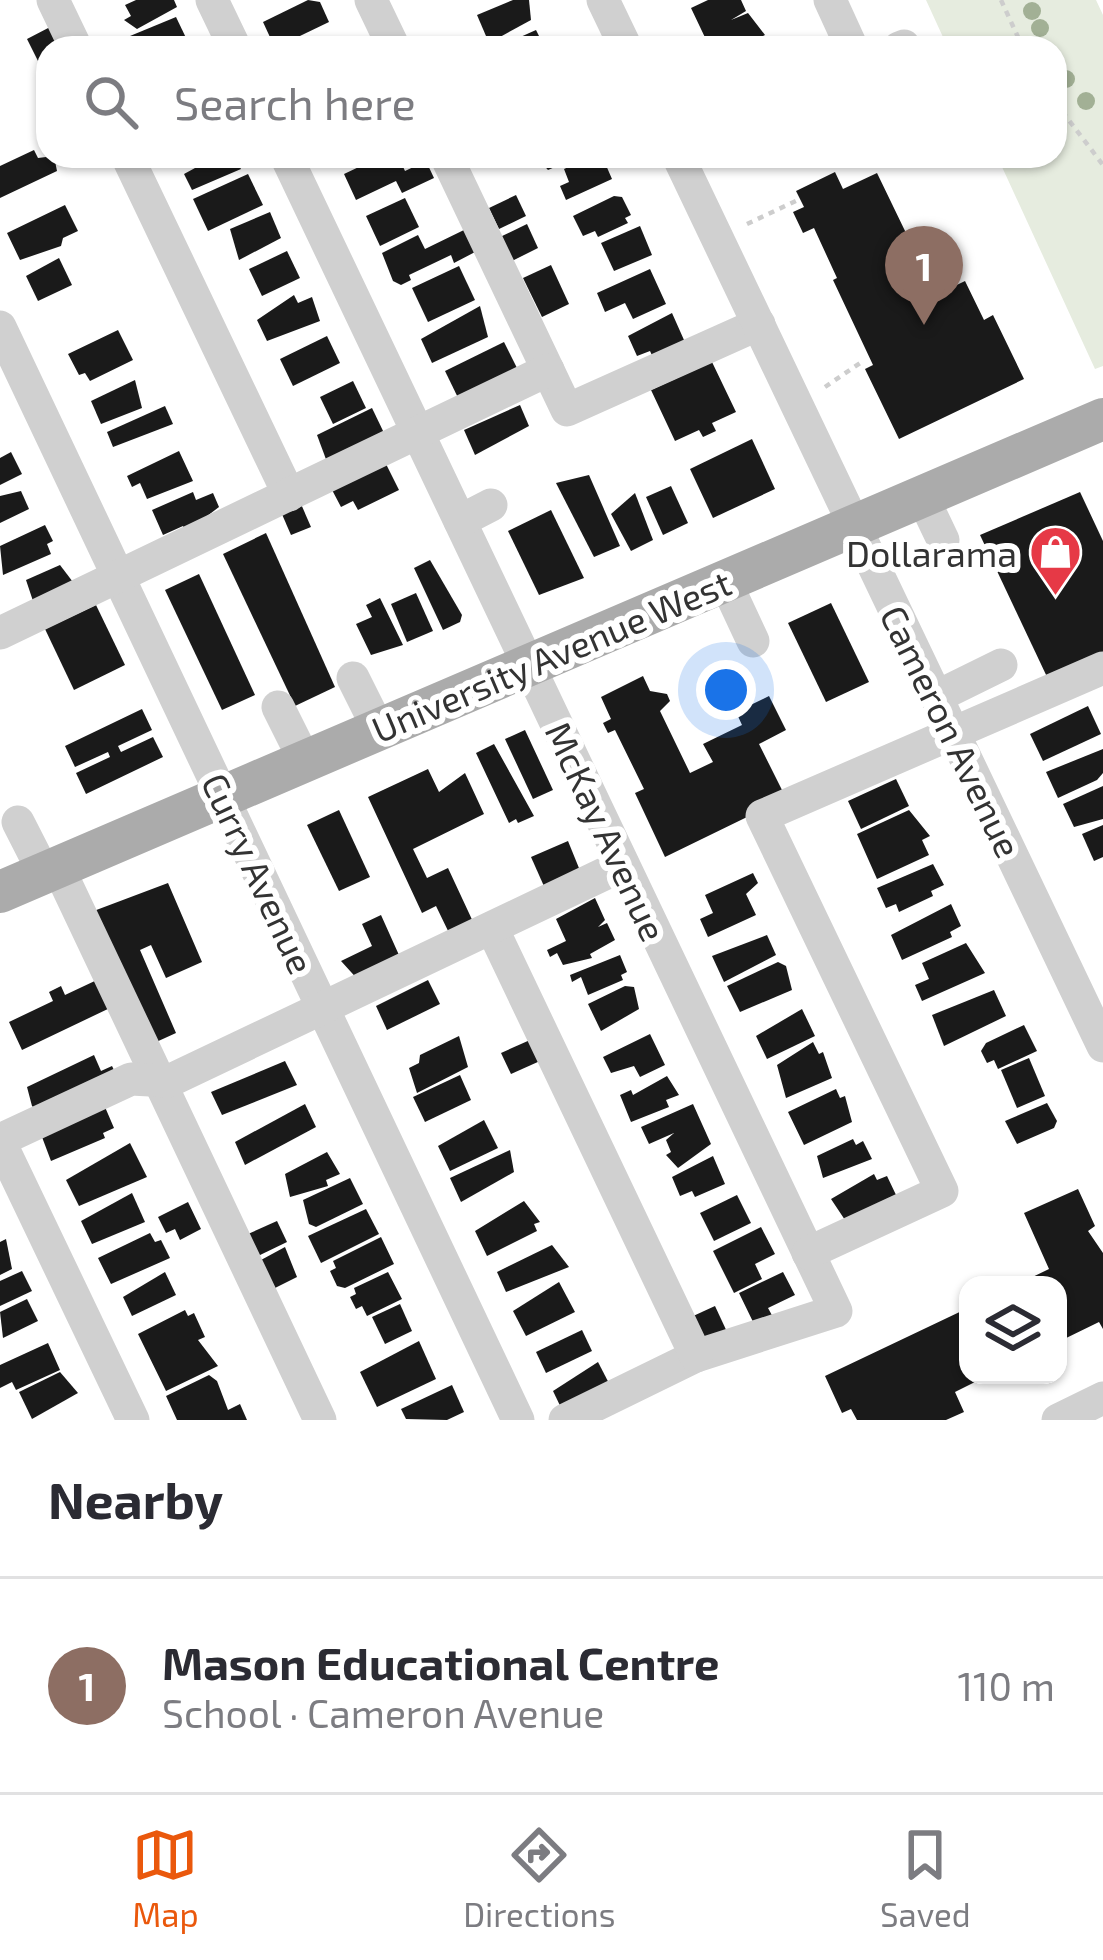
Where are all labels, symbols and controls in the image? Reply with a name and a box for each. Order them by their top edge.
search box [36,36,1067,168]
icon: search [78,69,144,135]
text: Search here [174,75,416,129]
pin: 1 [885,226,963,325]
shop icon: Dollarama [1028,524,1084,598]
place label: Dollarama [846,531,1017,574]
street label: University Avenue West [365,560,737,750]
street label: Cameron Avenue [873,598,1031,864]
your location [696,660,756,720]
street label: McKay Avenue [538,715,676,947]
street label: Curry Avenue [194,766,324,980]
map controls [959,1276,1067,1384]
button: layers [959,1276,1067,1384]
text: Nearby [48,1468,223,1529]
text: Mason Educational Centre [162,1635,719,1689]
text: 1 [79,1662,95,1709]
text: 110 m [958,1662,1055,1709]
text: School · Cameron Avenue [162,1689,604,1736]
tab: Map [132,1822,199,1934]
tab: Directions [463,1822,615,1934]
tab: Saved [880,1822,971,1934]

